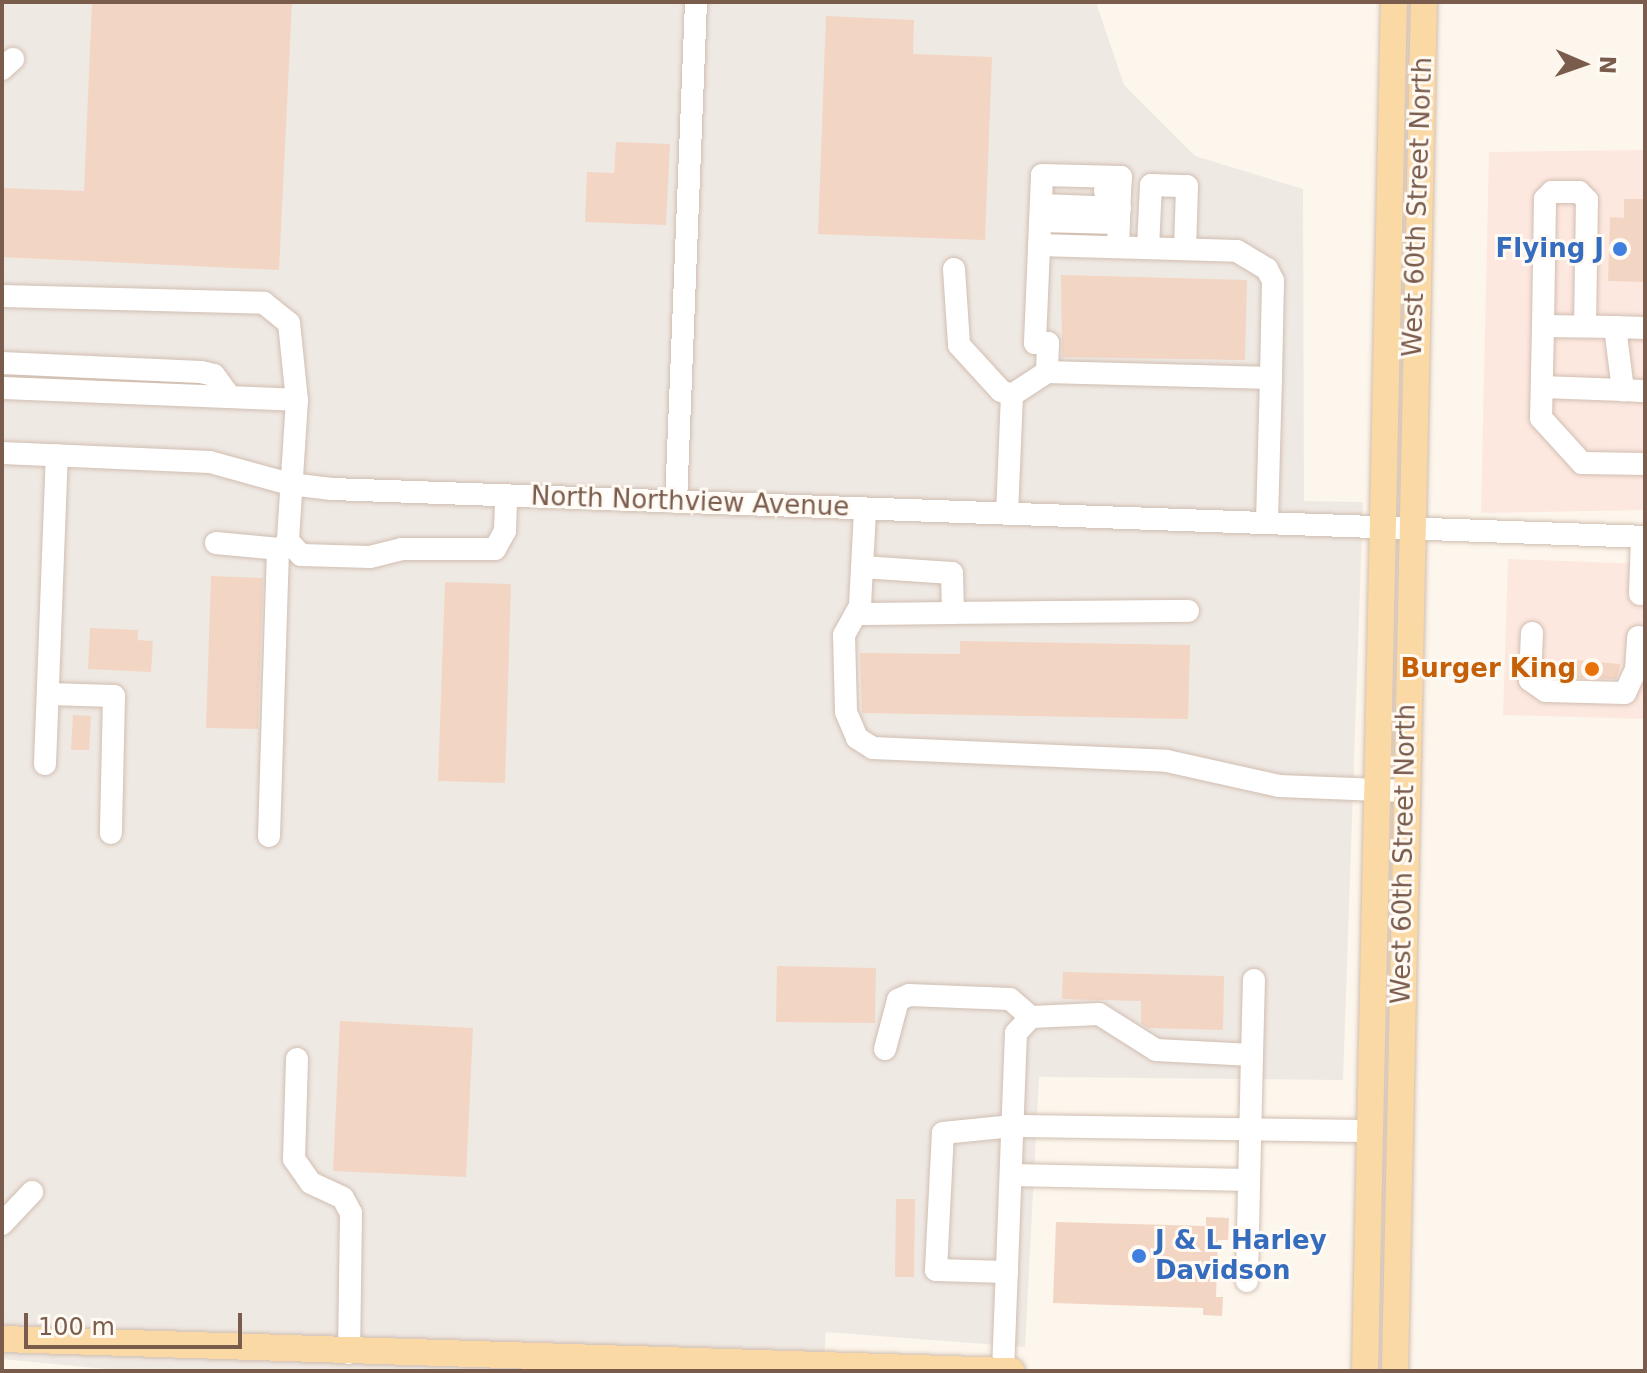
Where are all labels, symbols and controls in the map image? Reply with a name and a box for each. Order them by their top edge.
north arrow [1543,24,1623,104]
text: N [1595,55,1620,74]
street label: West 60th Street North [1397,56,1439,358]
place label: Flying J [1496,233,1604,265]
marker: Flying J [1611,240,1629,258]
street label: North Northview Avenue [530,481,850,523]
place label: Burger King [1401,653,1576,685]
marker: Burger King [1583,660,1601,678]
street label: West 60th Street North [1386,704,1422,1004]
place label: J & L Harley Davidson [1155,1225,1327,1286]
marker: J & L Harley Davidson [1130,1247,1148,1265]
scale bar [28,1297,246,1347]
text: 100 m [38,1313,115,1341]

